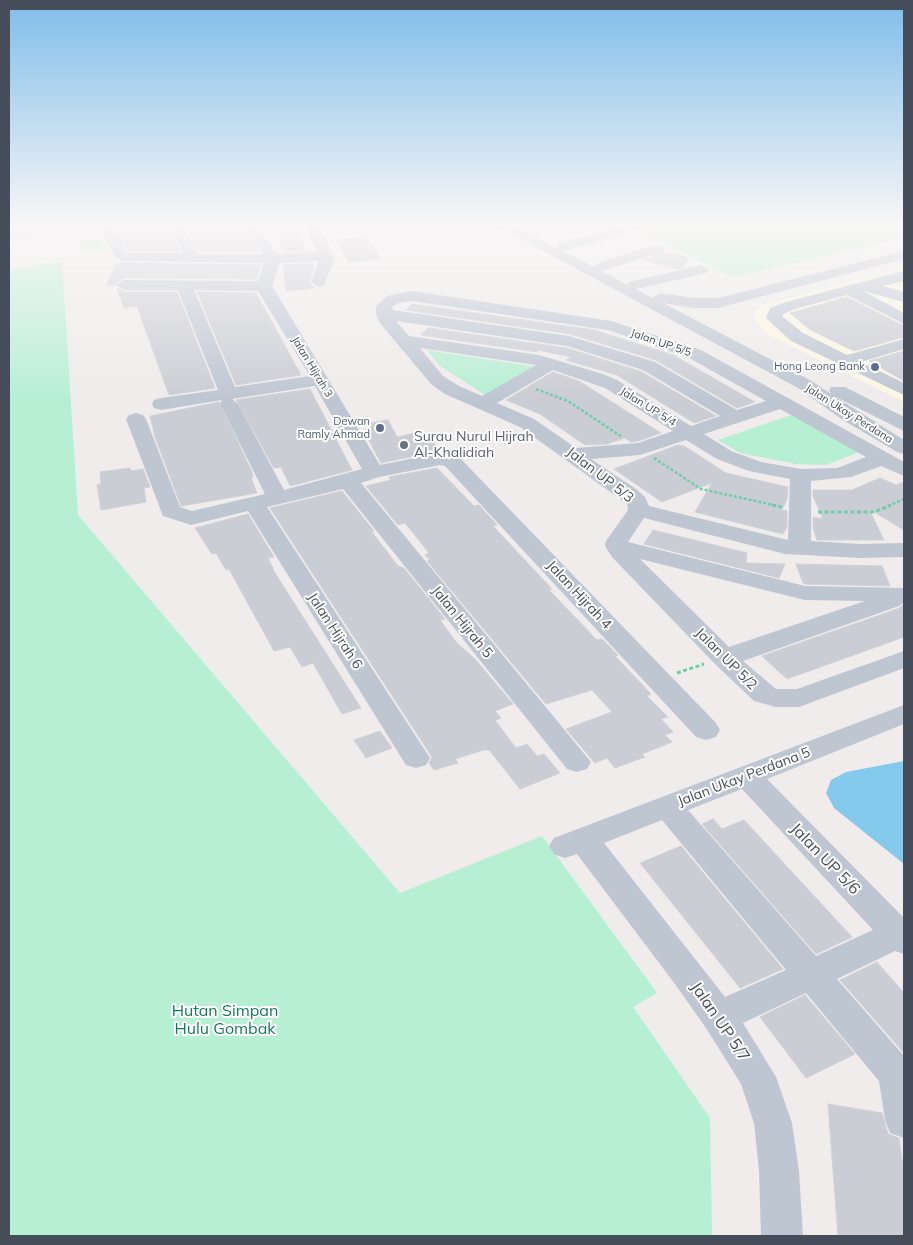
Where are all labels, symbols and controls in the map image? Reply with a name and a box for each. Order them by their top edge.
street label: Jalan UP 5/5 [629,326,693,360]
street label: Jalan Hijrah 3 [289,334,335,400]
place label: Hong Leong Bank [774,360,865,374]
marker: Hong Leong Bank [869,361,881,373]
street label: Jalan Ukay Perdana [803,382,895,446]
street label: Jalan UP 5/4 [618,385,678,429]
place label: Dewan Ramly Ahmad [297,415,370,441]
marker: Dewan Ramly Ahmad [374,422,386,434]
place label: Surau Nurul Hijrah Al-Khalidiah [414,429,534,462]
marker: Surau Nurul Hijrah Al-Khalidiah [398,439,410,451]
street label: Jalan UP 5/3 [563,444,637,506]
street label: Jalan Hijrah 4 [543,557,615,633]
street label: Jalan Hijrah 5 [428,583,496,661]
street label: Jalan Hijrah 6 [304,590,366,672]
street label: Jalan UP 5/2 [692,625,760,693]
street label: Jalan Ukay Perdana 5 [676,744,812,810]
street label: Jalan UP 5/6 [786,819,864,899]
street label: Jalan UP 5/7 [686,979,754,1065]
park label: Hutan Simpan Hulu Gombak [172,1001,278,1039]

